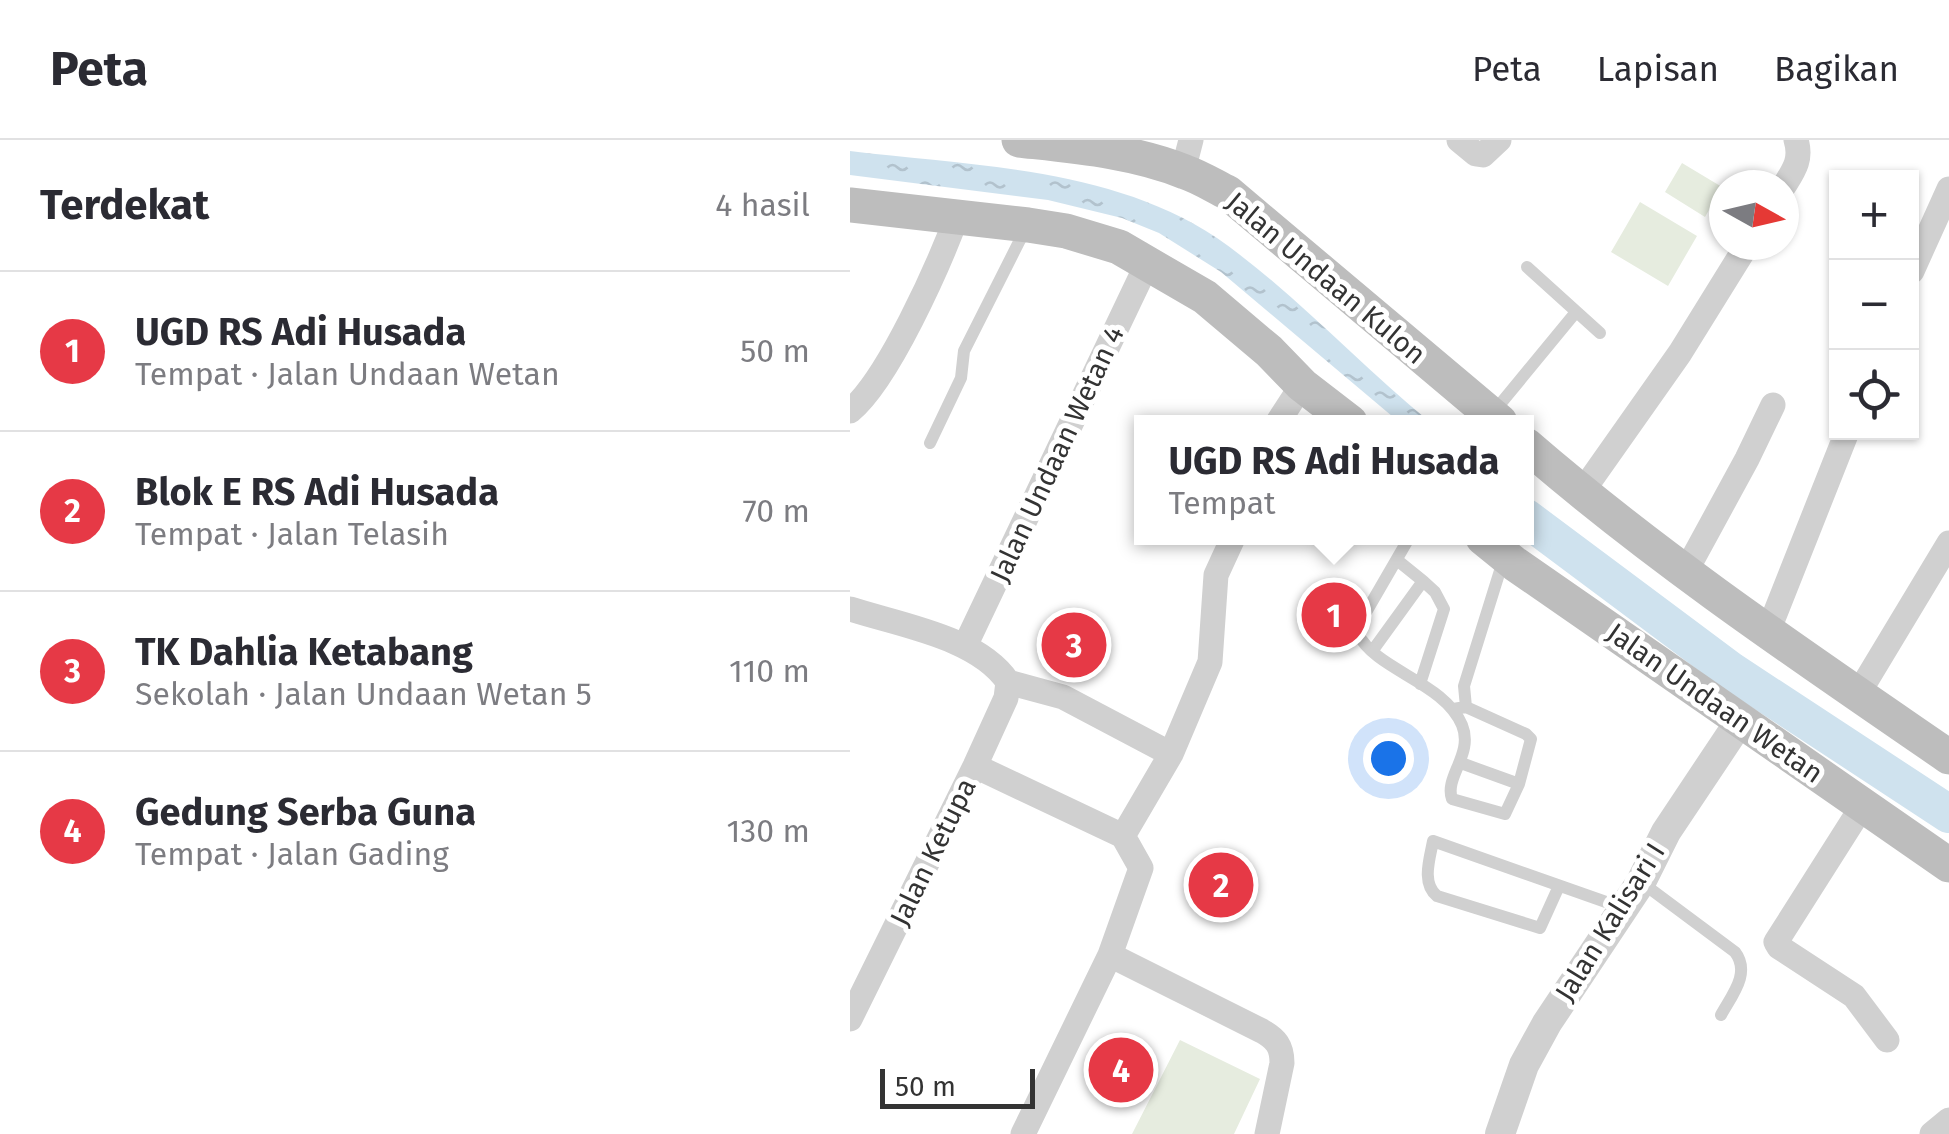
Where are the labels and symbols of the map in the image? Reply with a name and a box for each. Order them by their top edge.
north arrow [1709,170,1799,260]
street label: Jalan Undaan Kulon [1220,185,1432,371]
street label: Jalan Undaan Wetan 4 [983,321,1131,587]
pin: 1 [1302,578,1366,652]
pin: 3 [1042,608,1106,682]
street label: Jalan Undaan Wetan [1601,616,1829,790]
your location [1363,733,1414,784]
street label: Jalan Ketupa [883,773,983,931]
street label: Jalan Kalisari I [1548,837,1672,1007]
pin: 2 [1188,848,1254,922]
pin: 4 [1088,1032,1154,1108]
scale bar [880,1064,1035,1108]

